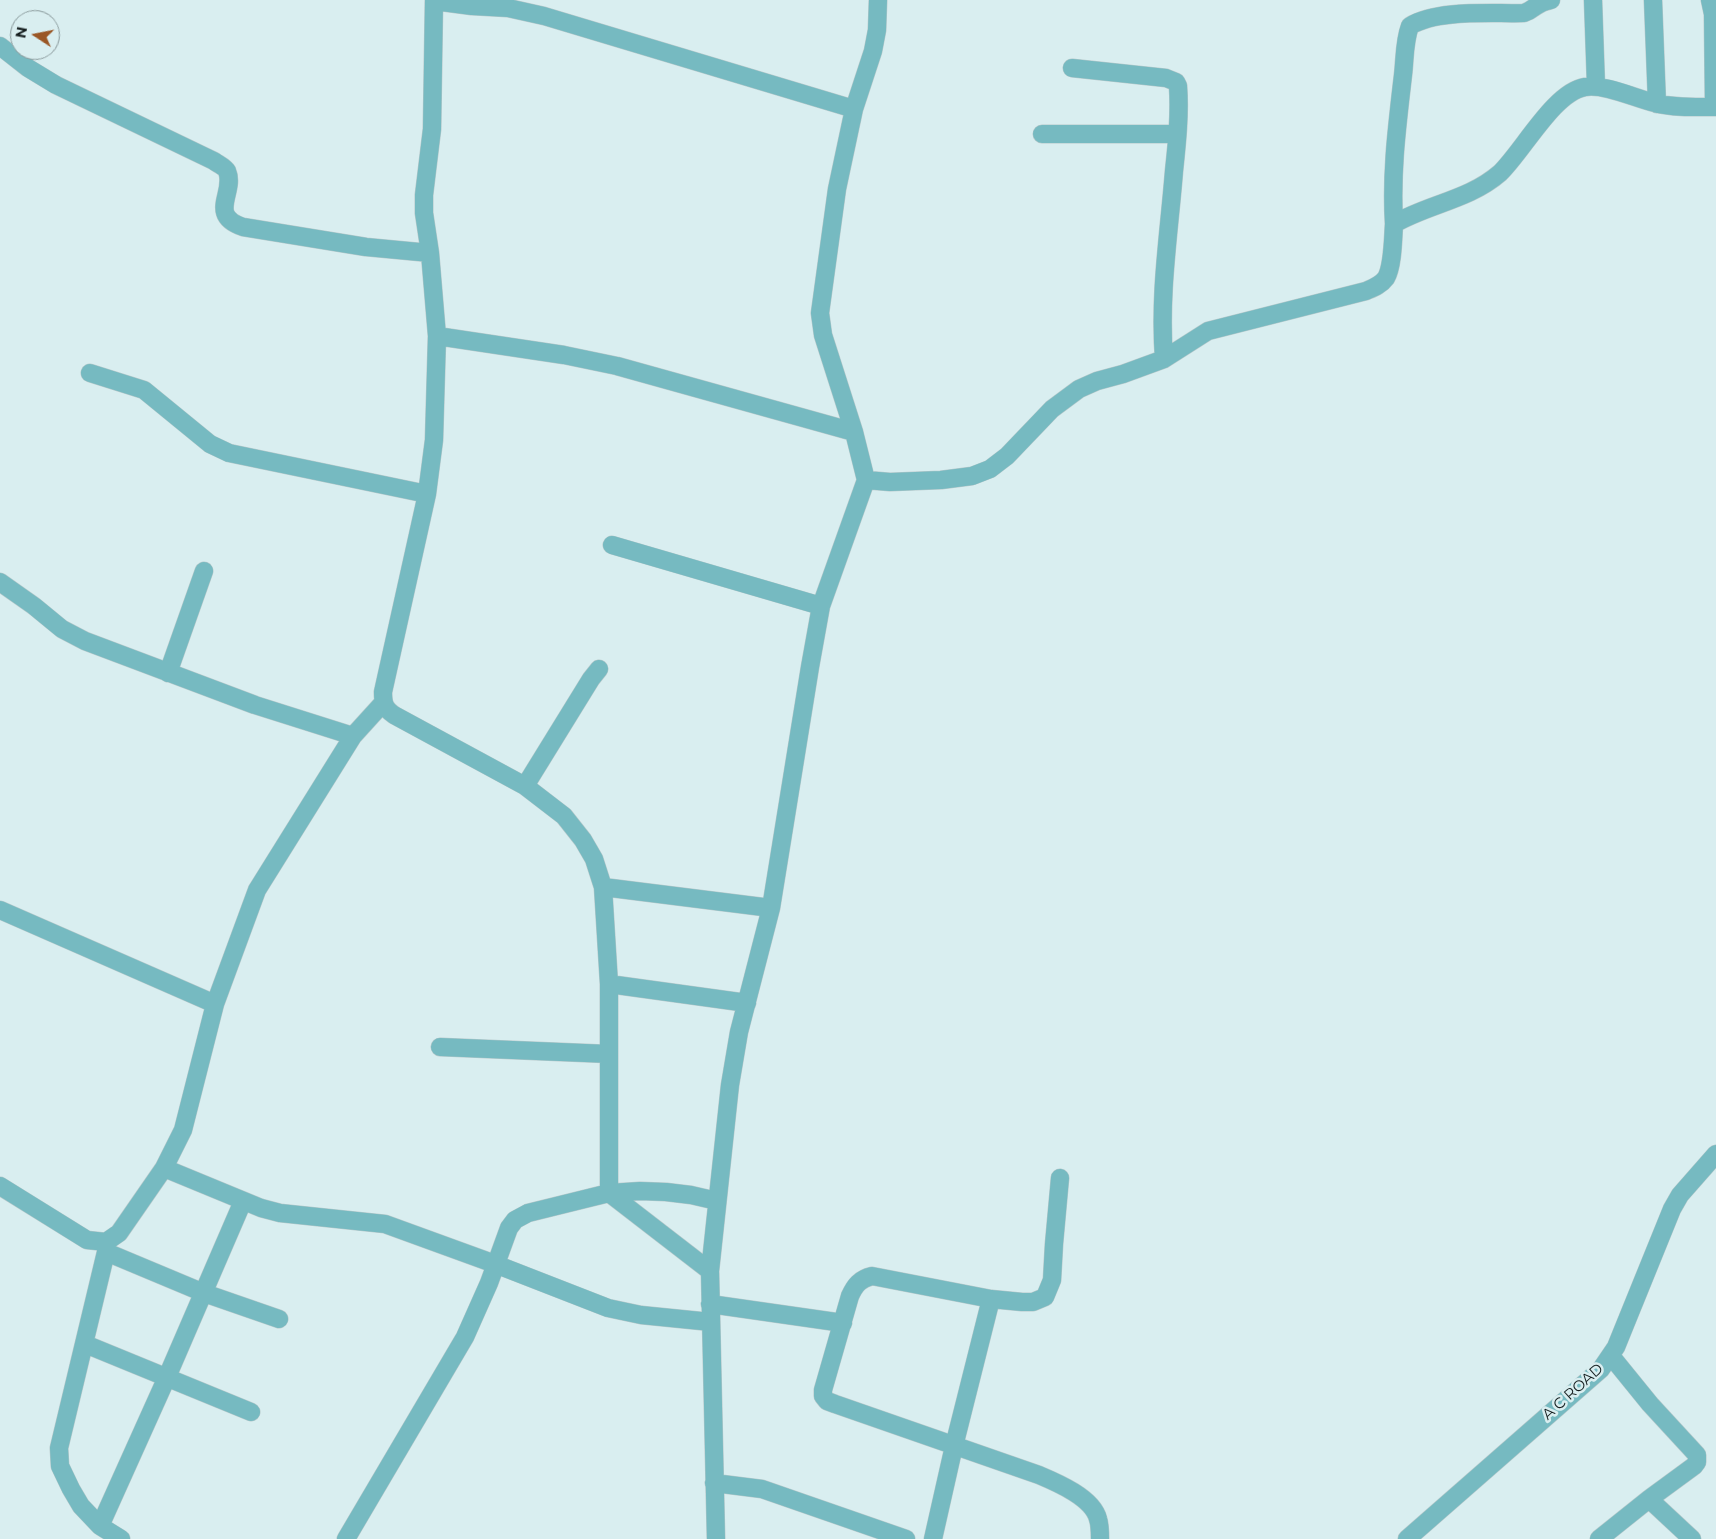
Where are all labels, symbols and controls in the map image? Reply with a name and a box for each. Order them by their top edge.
north arrow [10,10,60,60]
text: N [11,25,31,40]
street label: A C ROAD [1539,1360,1607,1424]

